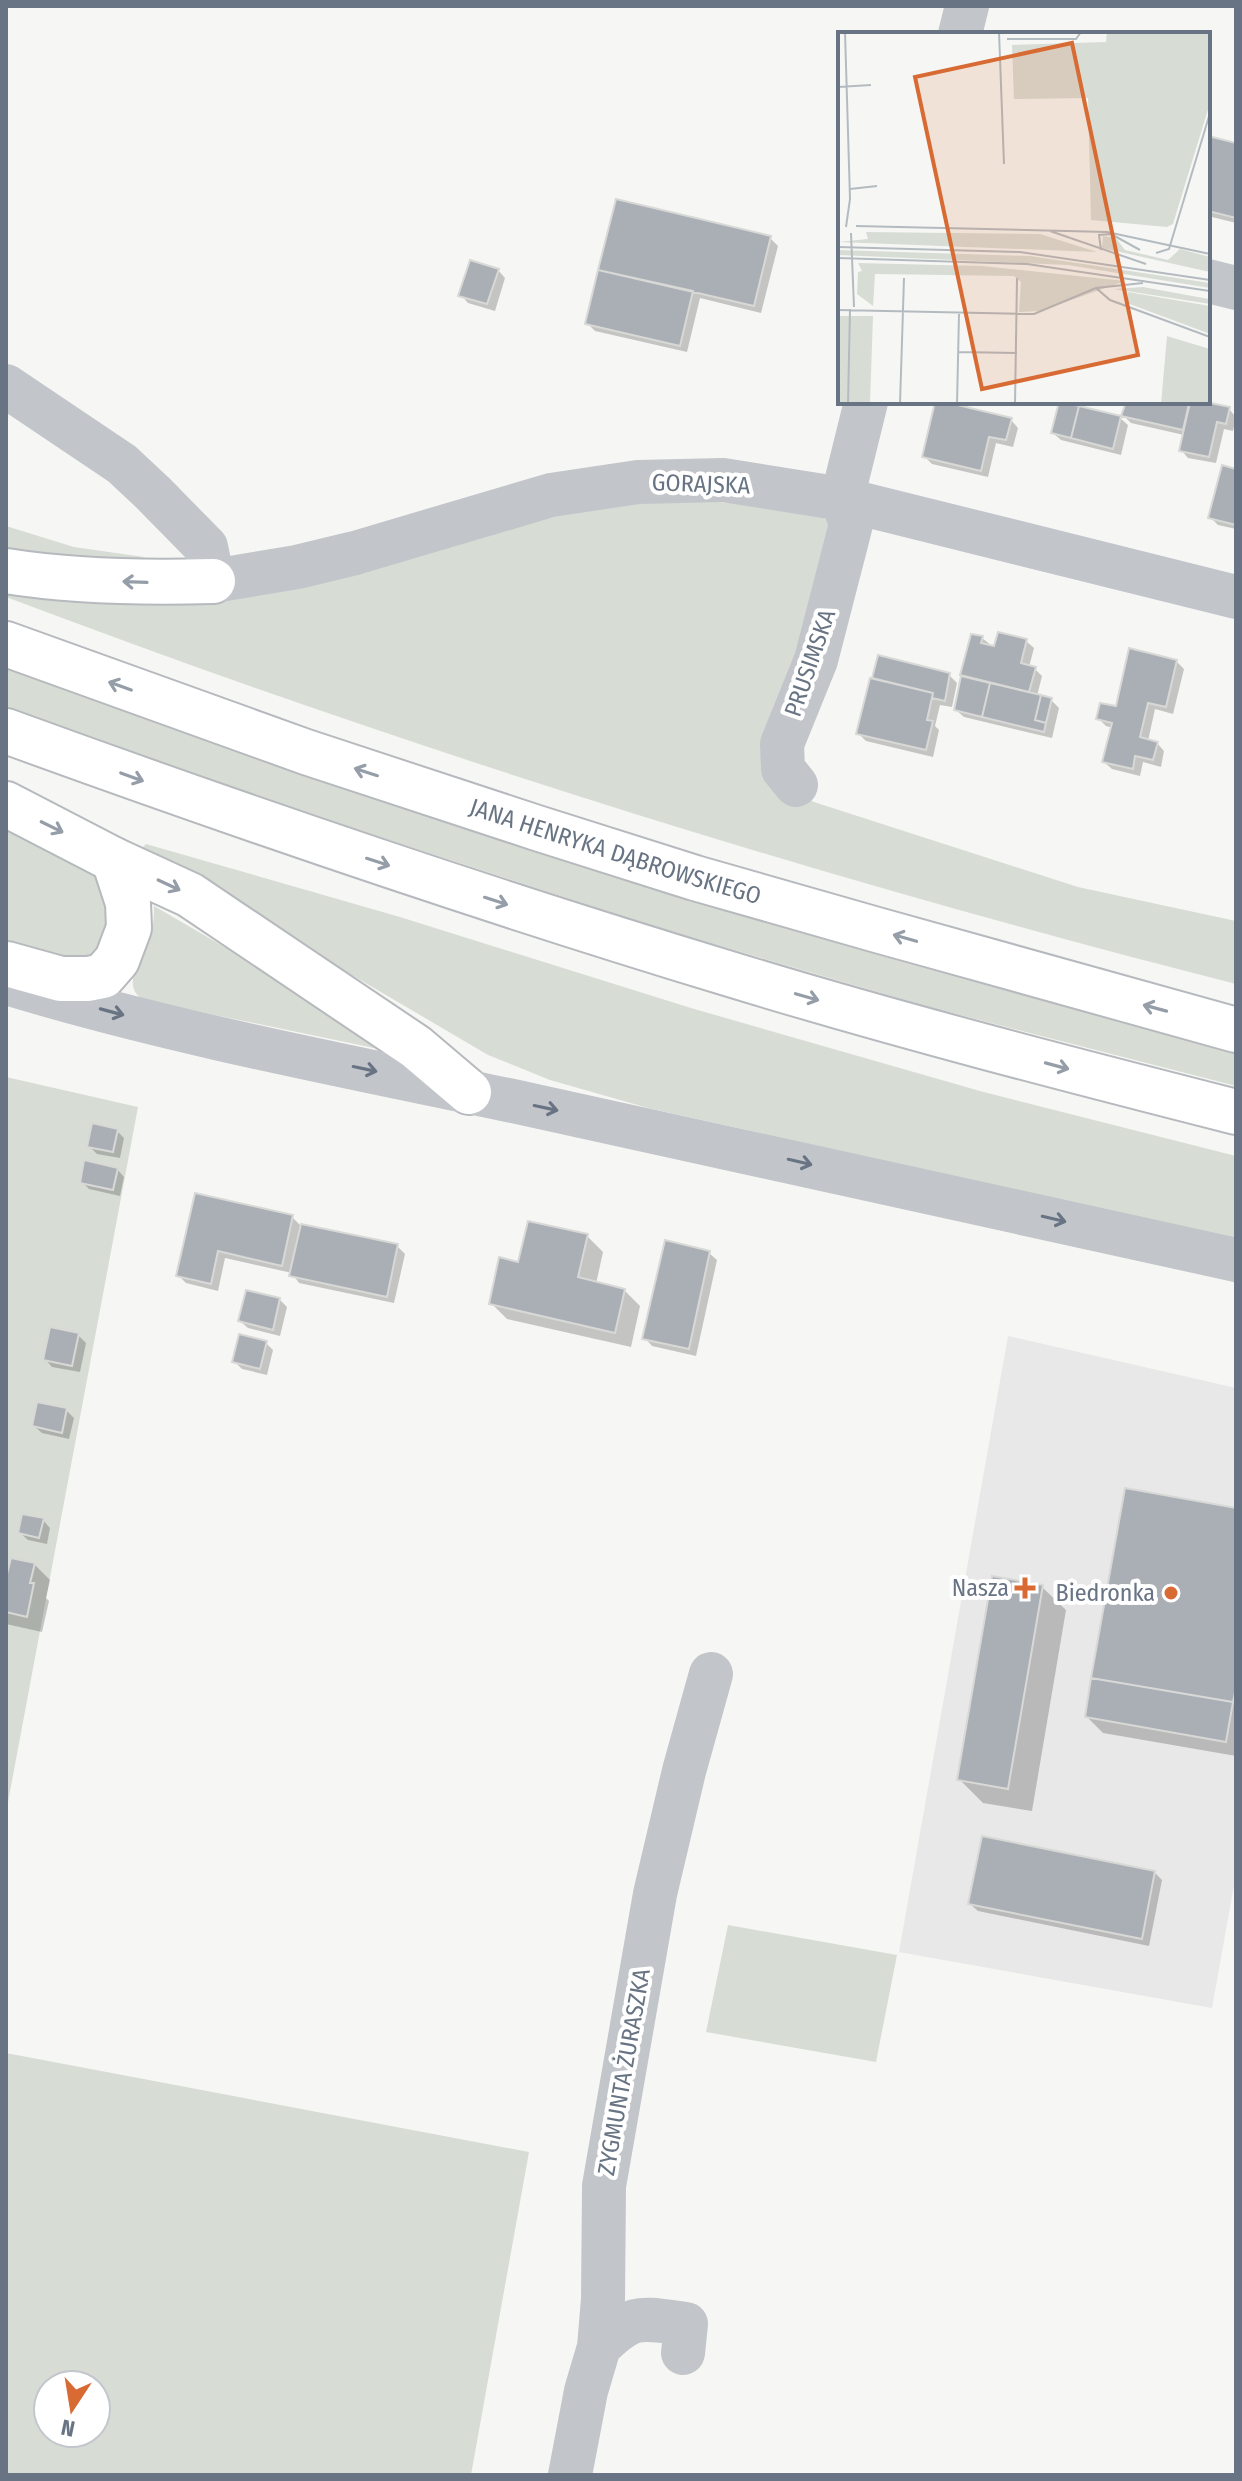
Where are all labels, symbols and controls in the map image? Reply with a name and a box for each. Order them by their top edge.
inset map [838,32,1210,404]
street label: GORAJSKA [651,468,751,500]
one-way arrow [122,574,149,590]
street label: PRUSIMSKA [779,605,842,720]
one-way arrow [108,678,133,692]
one-way arrow [353,763,378,778]
one-way arrow [119,771,144,785]
street label: JANA HENRYKA DĄBROWSKIEGO [466,793,764,910]
one-way arrow [40,820,64,836]
one-way arrow [365,856,390,871]
one-way arrow [156,878,180,893]
one-way arrow [483,895,508,909]
one-way arrow [893,930,918,944]
one-way arrow [793,990,819,1005]
one-way arrow [1143,1000,1169,1015]
one-way arrow [98,1006,124,1021]
one-way arrow [1044,1059,1070,1074]
one-way arrow [352,1063,378,1078]
one-way arrow [532,1101,558,1116]
one-way arrow [787,1155,812,1170]
one-way arrow [1040,1212,1066,1227]
place label: Nasza [952,1574,1009,1602]
marker: Nasza [1016,1579,1034,1597]
place label: Biedronka [1056,1579,1155,1607]
marker: Biedronka [1162,1584,1180,1602]
street label: ZYGMUNTA ŻURASZKA [592,1966,656,2177]
north arrow [32,2369,112,2449]
text: N [59,2413,77,2443]

